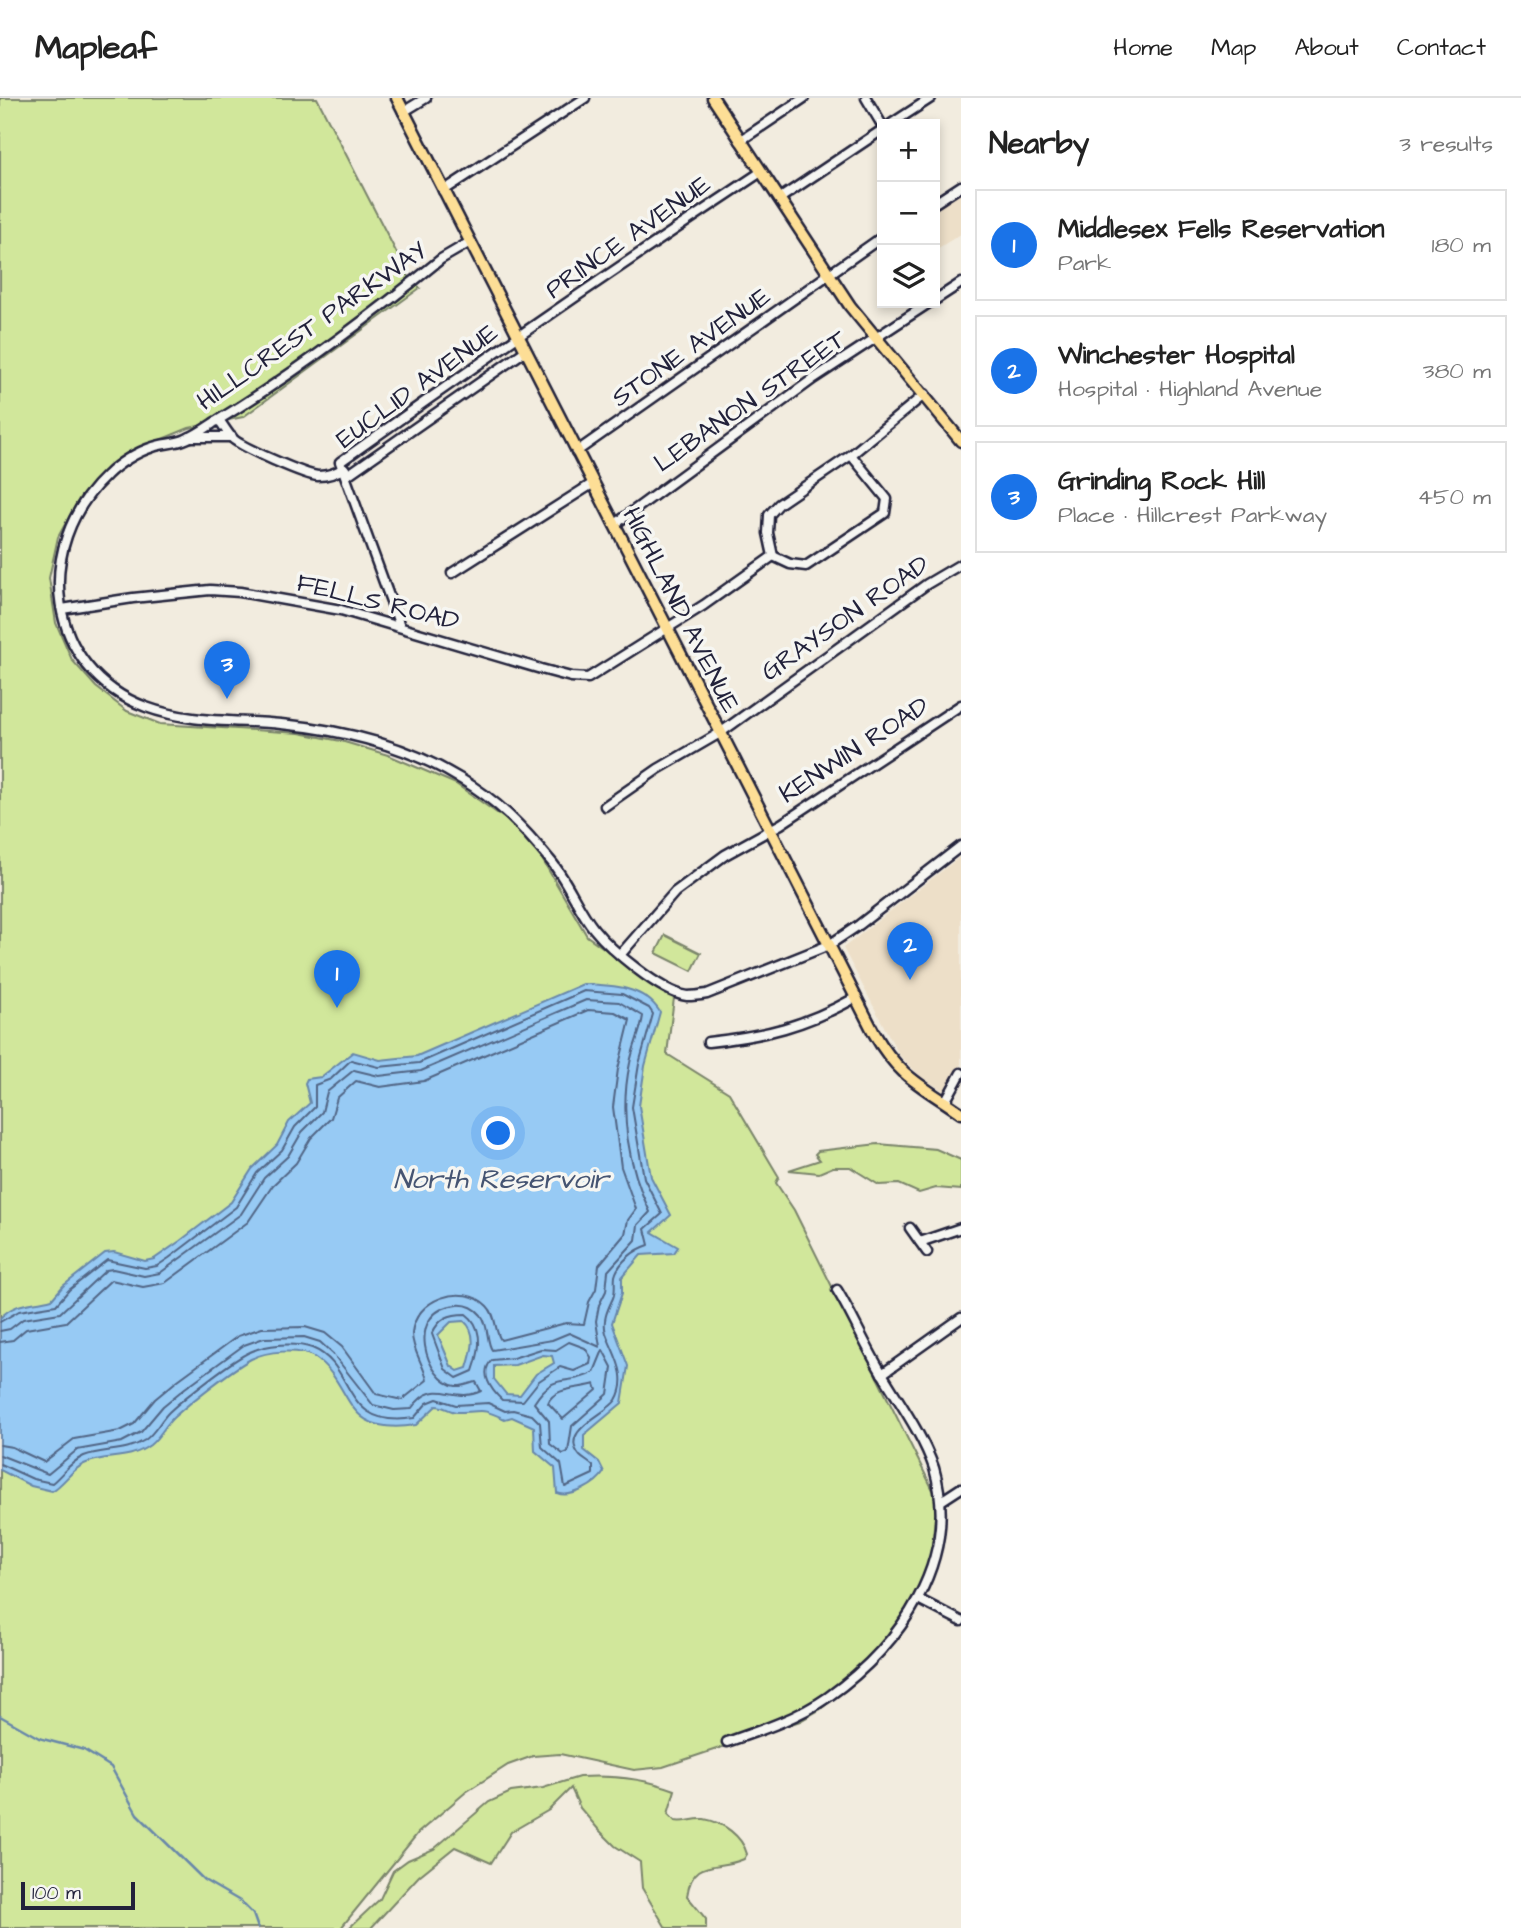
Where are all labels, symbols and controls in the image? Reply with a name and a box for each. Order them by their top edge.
text: Mapleaf [35,25,157,71]
text: Home [1113,31,1173,65]
text: Map [1211,31,1256,65]
text: About [1294,31,1359,65]
text: Contact [1397,31,1486,65]
map controls [877,119,940,308]
button: + [877,119,940,182]
text: Nearby [989,123,1089,165]
text: 3 results [1399,128,1493,160]
street label: PRINCE AVENUE [538,167,718,307]
button: − [877,182,940,245]
text: Middlesex Fells Reservation [1058,211,1385,247]
text: 1 [1013,229,1015,261]
text: 180 m [1432,229,1491,261]
street label: HILLCREST PARKWAY [190,233,435,419]
button: layers [877,245,940,308]
text: Park [1058,247,1111,279]
street label: STONE AVENUE [604,279,778,415]
street label: EUCLID AVENUE [329,315,505,457]
street label: LEBANON STREET [647,321,854,481]
text: Winchester Hospital [1058,337,1295,373]
text: 2 [1007,355,1021,387]
text: 380 m [1423,355,1491,387]
text: Hospital · Highland Avenue [1058,373,1322,405]
text: Grinding Rock Hill [1058,463,1265,499]
text: 3 [1008,481,1020,513]
text: 450 m [1417,481,1491,513]
text: Place · Hillcrest Parkway [1058,499,1327,531]
street label: HIGHLAND AVENUE [614,501,748,719]
street label: GRAYSON ROAD [754,547,936,689]
street label: FELLS ROAD [293,564,463,640]
pin: 3 [204,641,250,699]
street label: KENWIN ROAD [772,688,936,812]
pin: 2 [887,922,933,980]
pin: 1 [314,950,360,1008]
your location [481,1116,515,1150]
water label: North Reservoir [394,1160,611,1199]
scale bar [21,1879,135,1911]
text: 100 m [32,1880,81,1907]

